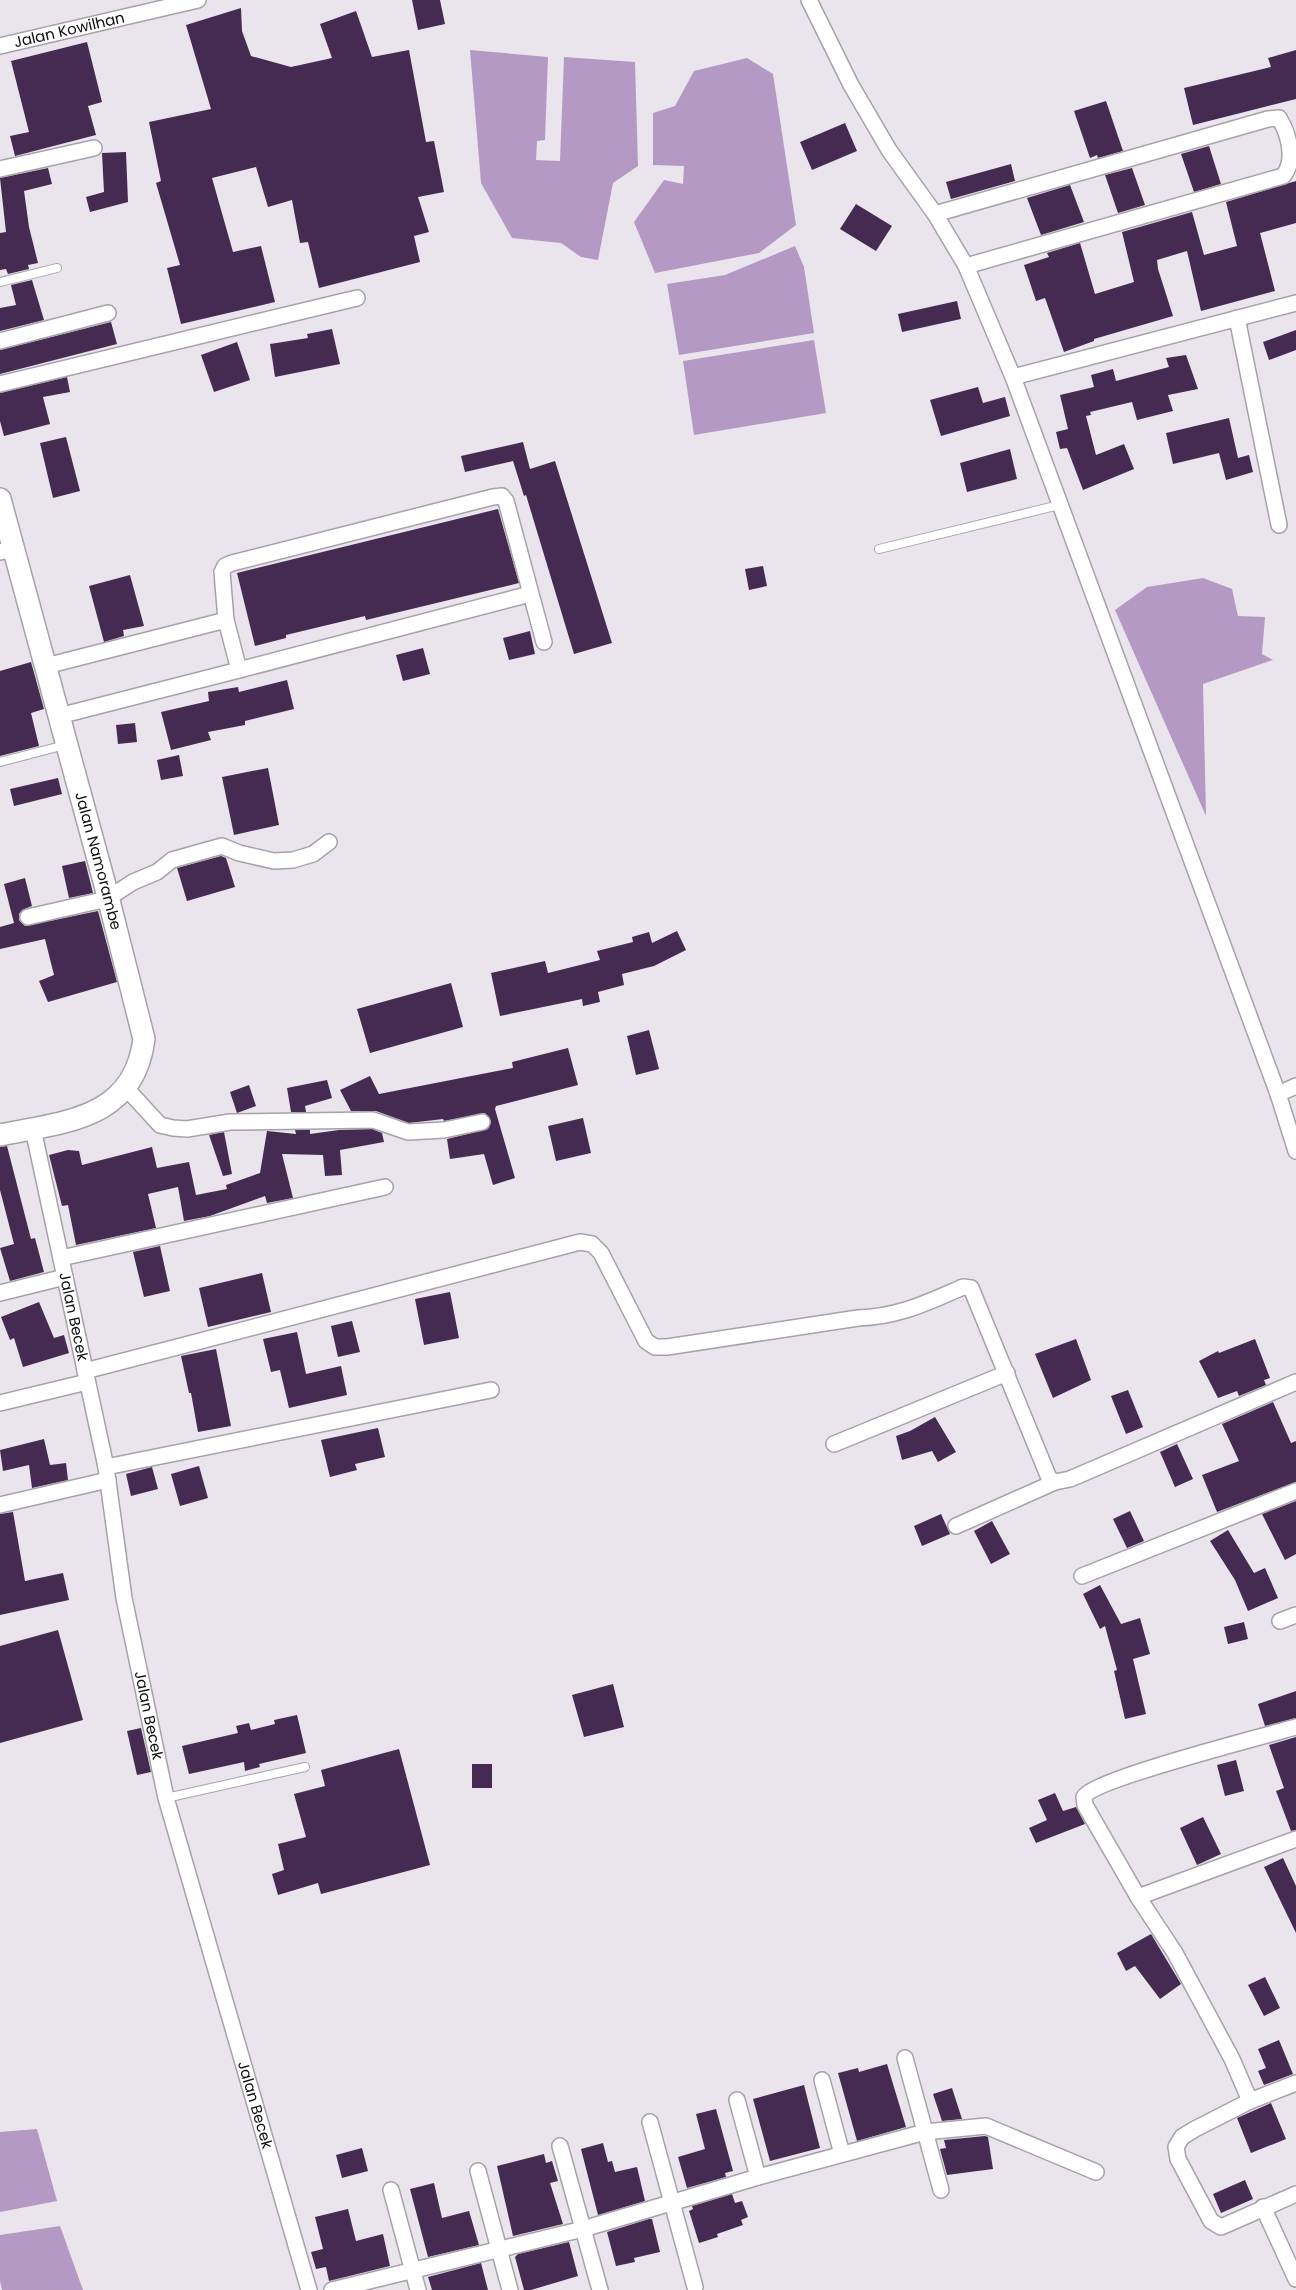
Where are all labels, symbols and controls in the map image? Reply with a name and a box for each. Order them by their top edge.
street label: Jalan Kowilhan [12,6,127,52]
street label: Jalan Namorambe [70,789,127,932]
street label: Jalan Becek [54,1270,94,1363]
street label: Jalan Becek [130,1669,169,1762]
street label: Jalan Becek [233,2059,278,2151]

